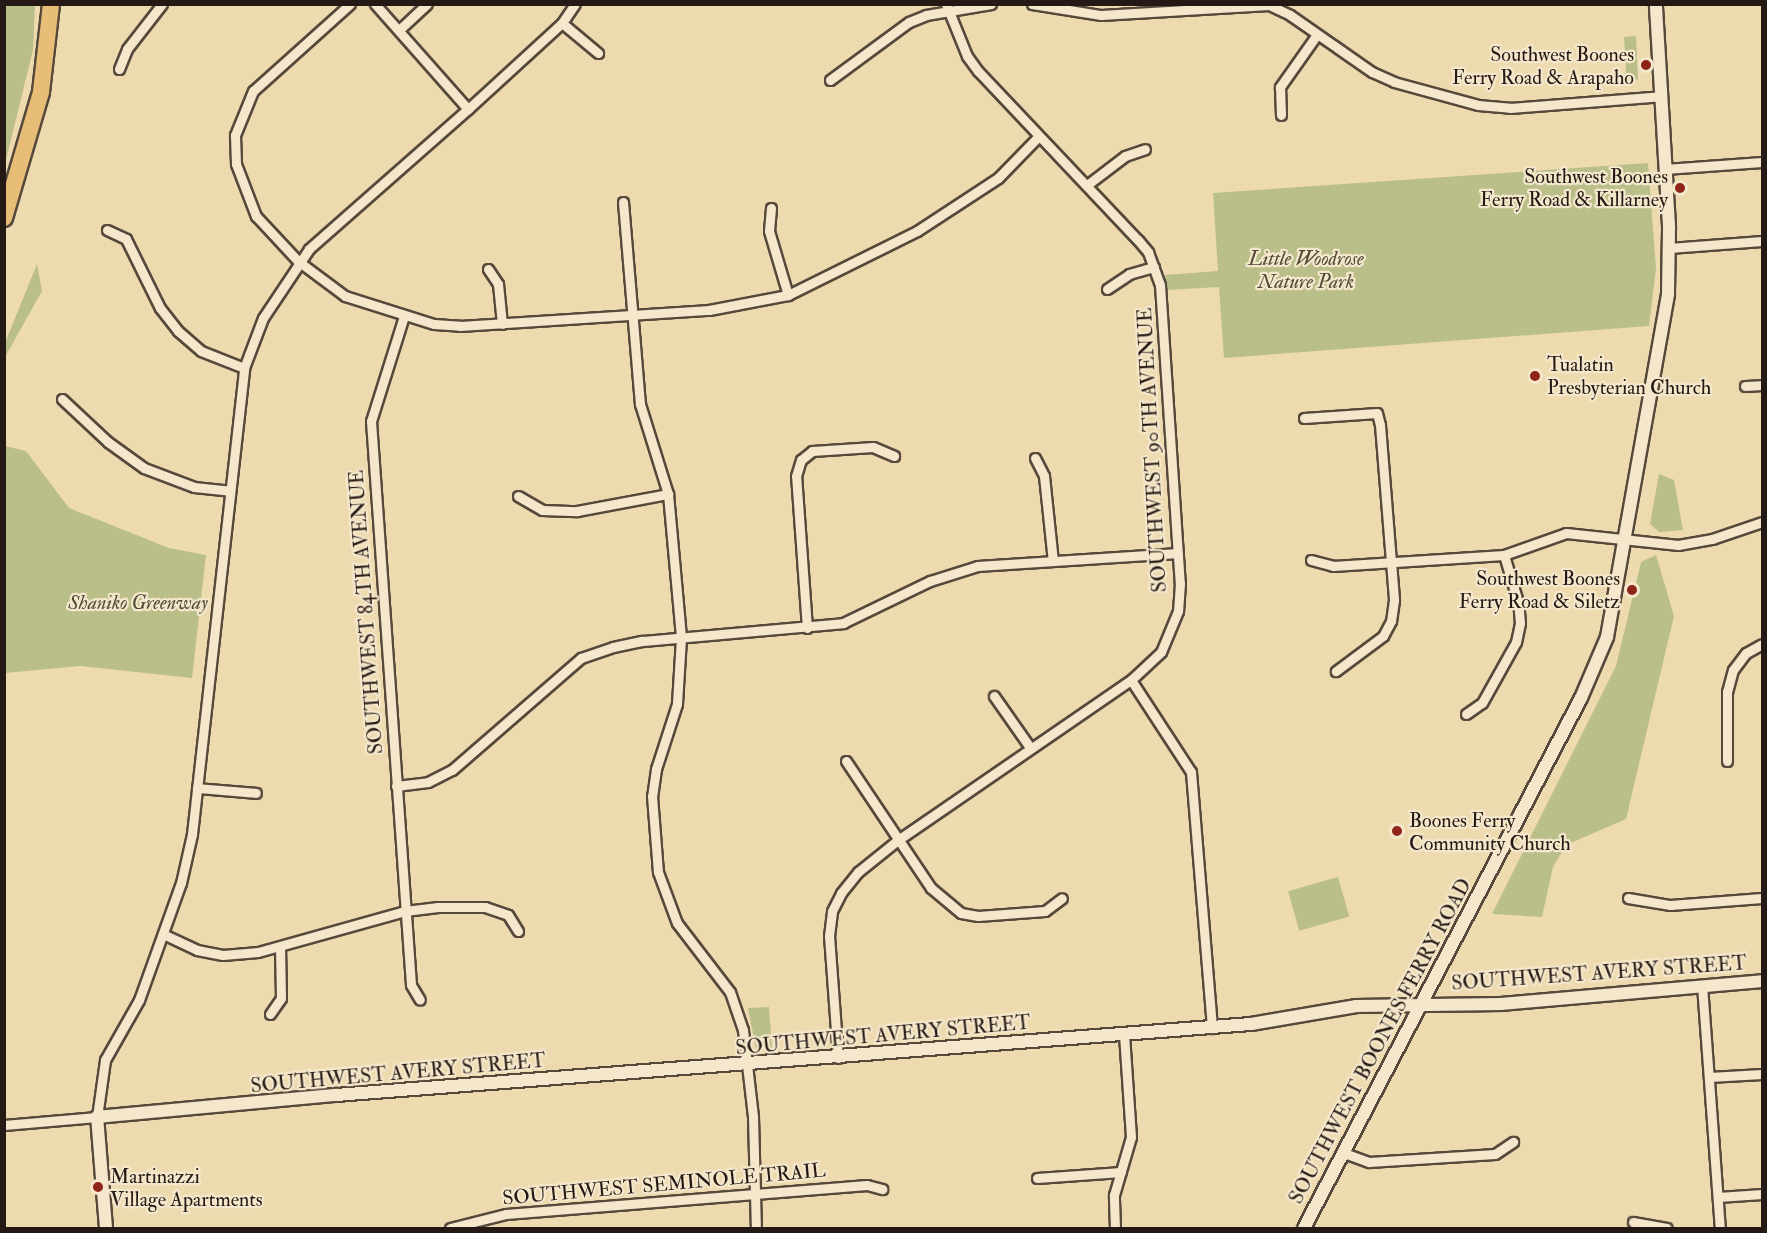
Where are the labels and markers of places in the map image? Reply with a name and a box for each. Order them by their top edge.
place label: Southwest Boones Ferry Road & Arapaho [1452,42,1634,89]
marker: Southwest Boones Ferry Road & Arapaho [1639,58,1653,72]
place label: Southwest Boones Ferry Road & Killarney [1480,164,1668,211]
marker: Southwest Boones Ferry Road & Killarney [1673,181,1687,195]
place label: Tualatin Presbyterian Church [1547,352,1711,399]
marker: Tualatin Presbyterian Church [1528,369,1542,383]
place label: Southwest Boones Ferry Road & Siletz [1459,566,1620,613]
marker: Southwest Boones Ferry Road & Siletz [1625,583,1639,597]
place label: Boones Ferry Community Church [1409,808,1571,855]
marker: Boones Ferry Community Church [1390,824,1404,838]
place label: Martinazzi Village Apartments [110,1164,263,1211]
marker: Martinazzi Village Apartments [91,1180,105,1194]

